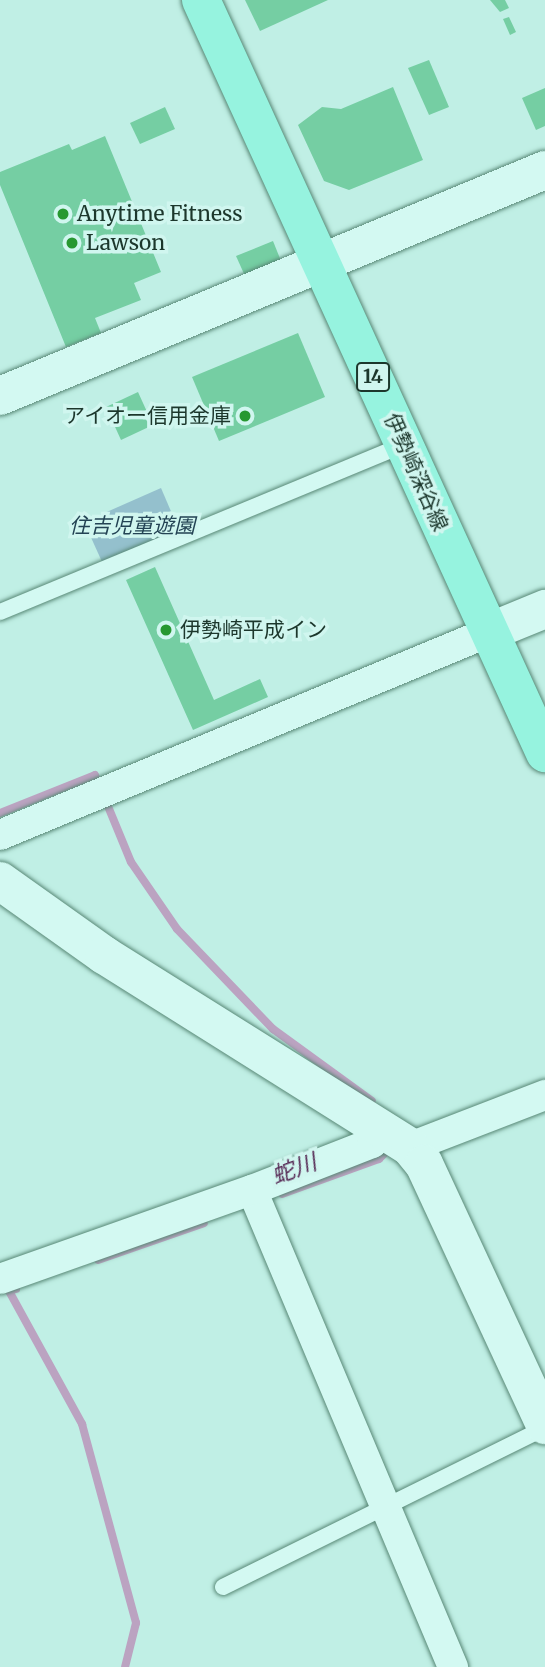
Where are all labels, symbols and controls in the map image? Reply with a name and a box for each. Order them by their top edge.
place label: Anytime Fitness [77,201,243,227]
marker: Anytime Fitness [55,206,71,222]
place label: Lawson [86,230,165,256]
marker: Lawson [64,235,80,251]
road number: 14 [356,362,390,392]
place label: アイオー信用金庫 [63,403,231,429]
marker: アイオー信用金庫 [237,408,253,424]
street label: 伊勢崎深谷線 [379,409,453,535]
park label: 住吉児童遊園 [69,513,195,539]
place label: 伊勢崎平成イン [180,617,327,643]
marker: 伊勢崎平成イン [158,622,174,638]
water label: 蛇川 [268,1148,320,1190]

